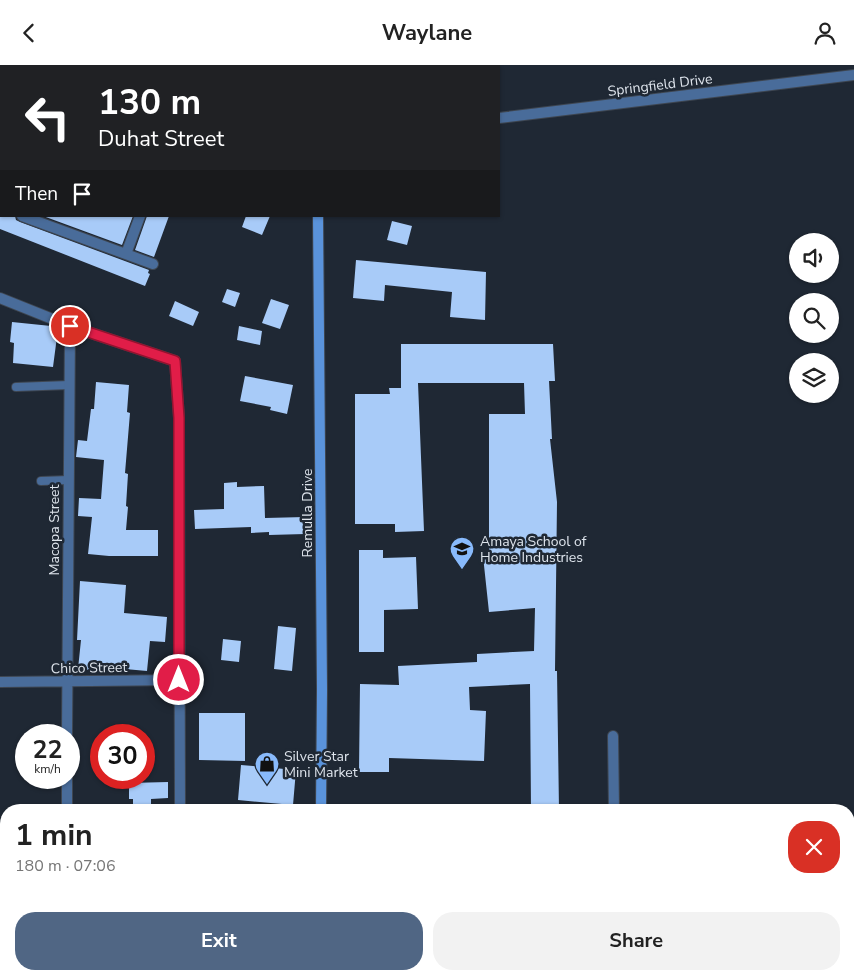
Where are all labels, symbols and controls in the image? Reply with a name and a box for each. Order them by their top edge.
text: Waylane [382,18,472,48]
icon: back [15,19,43,47]
icon: person [811,19,839,47]
street label: Springfield Drive [606,69,714,101]
text: 130 m [98,79,201,126]
icon: left [15,85,80,150]
text: Duhat Street [98,124,224,154]
icon: arrive [68,180,96,208]
text: Then [15,181,58,207]
map controls [789,233,839,403]
button: sound [789,233,839,283]
button: search [789,293,839,343]
pin [49,305,91,347]
icon: arrive [56,312,84,340]
button: layers [789,353,839,403]
street label: Remulla Drive [298,468,317,558]
street label: Macopa Street [45,484,64,575]
place label: Amaya School of Home Industries [480,532,587,567]
school or university icon: Amaya School of Home Industries [449,536,475,570]
position arrow [152,653,204,705]
street label: Chico Street [51,658,128,678]
speed limit sign: 30 [90,724,155,789]
text: 22 [32,733,63,767]
place label: Silver Star Mini Market [284,747,358,782]
shop icon: Silver Star Mini Market [254,751,280,785]
text: km/h [34,761,61,777]
text: 1 min [15,815,93,856]
button: close [788,821,840,873]
text: 180 m · 07:06 [15,855,116,877]
button: Exit [15,912,423,970]
button: Share [433,912,840,970]

